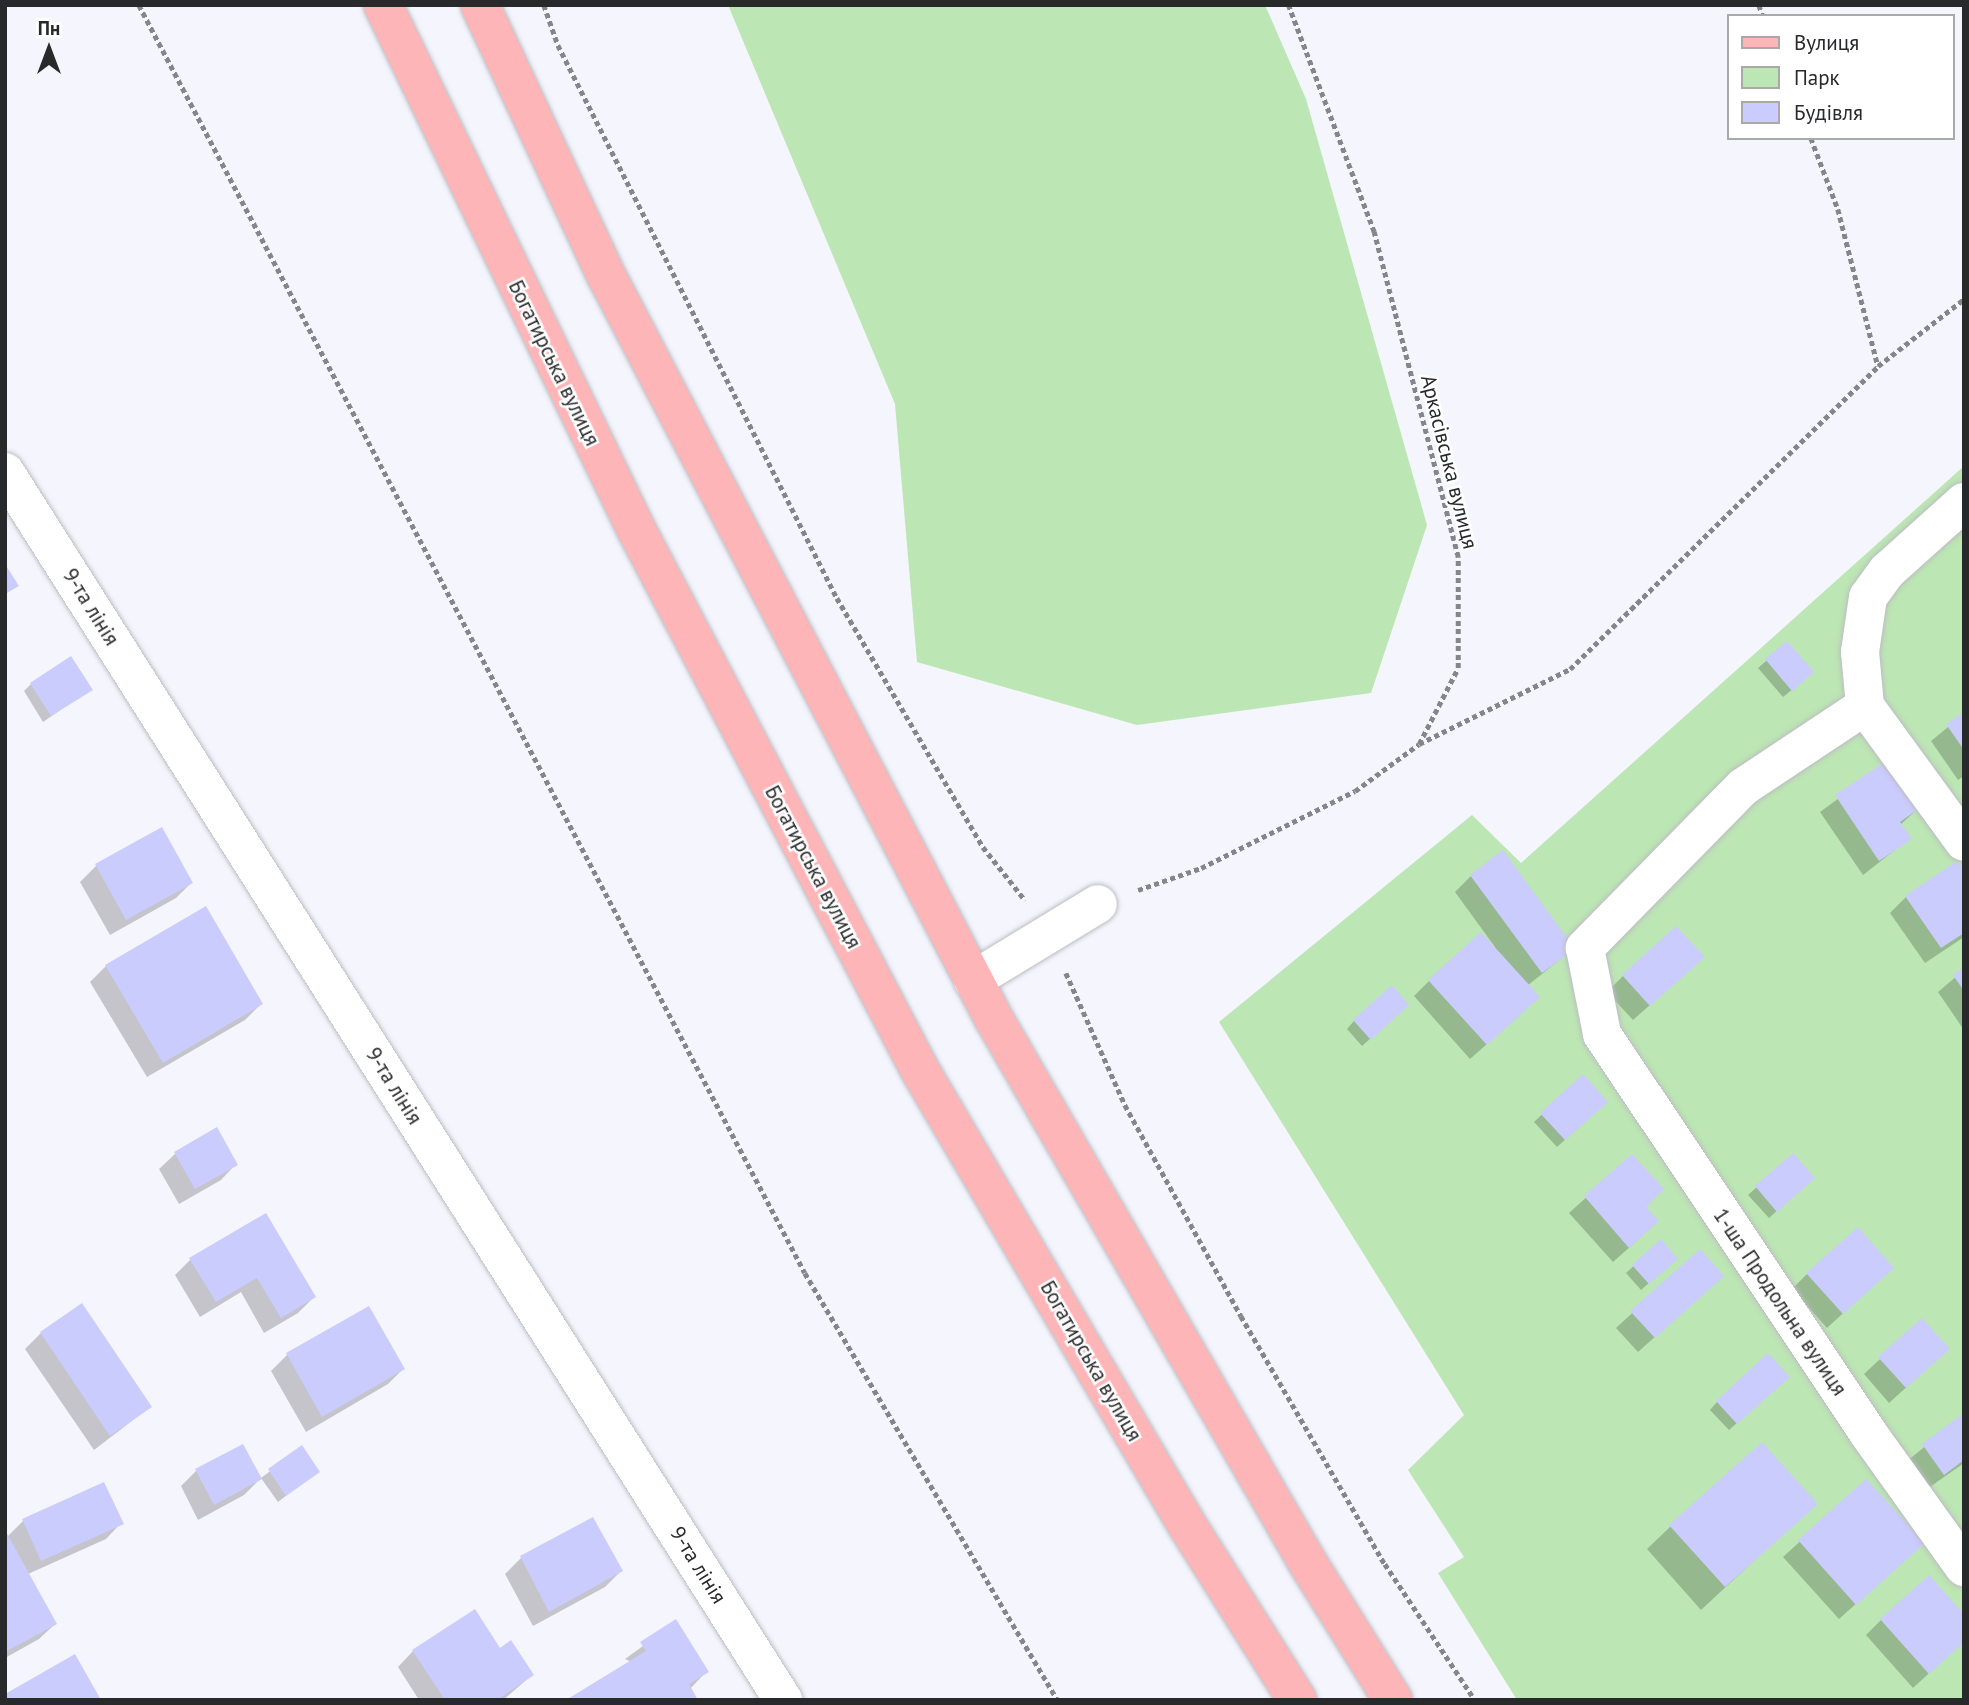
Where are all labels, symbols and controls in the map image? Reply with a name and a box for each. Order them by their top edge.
north arrow [14,14,84,84]
legend [1728,14,1955,140]
text: Пн [38,16,60,40]
text: Вулиця [1794,29,1859,56]
text: Парк [1794,64,1840,91]
text: Будівля [1794,99,1863,126]
street label: Богатирська вулиця [503,276,605,450]
street label: Аркасівська вулиця [1415,372,1483,552]
street label: 9-та лінія [58,564,124,650]
street label: Богатирська вулиця [759,781,867,953]
street label: 9-та лінія [361,1043,427,1129]
street label: 1-ша Продольна вулиця [1708,1204,1852,1400]
street label: Богатирська вулиця [1035,1276,1147,1446]
street label: 9-та лінія [665,1522,731,1608]

